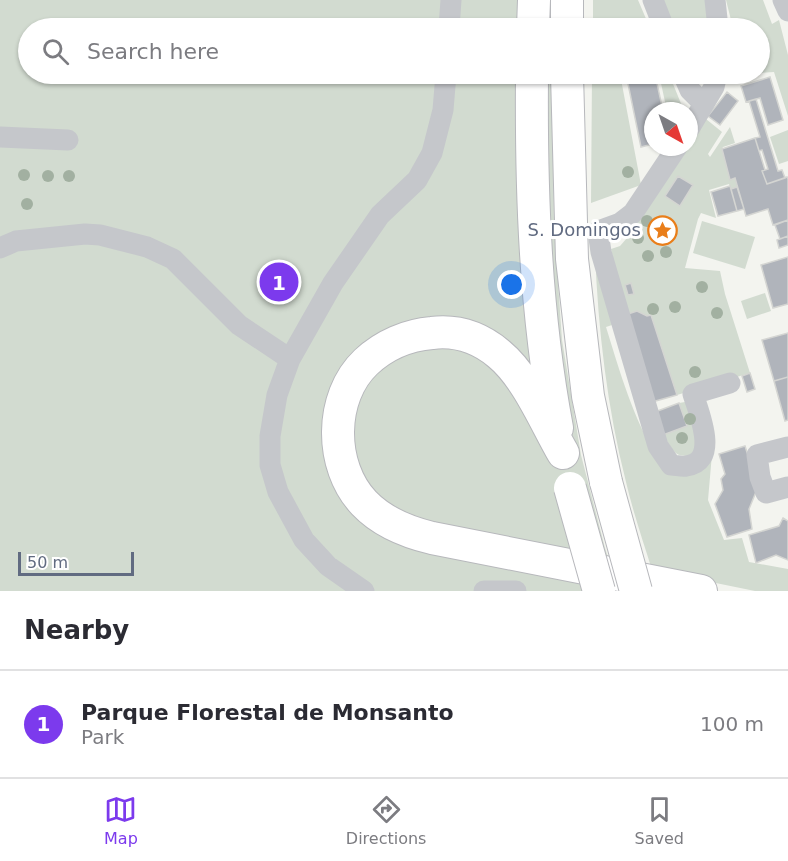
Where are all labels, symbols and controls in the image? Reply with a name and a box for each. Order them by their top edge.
search box [18,18,770,84]
icon: search [39,35,72,68]
text: Search here [87,39,219,64]
north arrow [644,102,698,156]
place icon: S. Domingos [646,214,678,246]
place label: S. Domingos [527,219,641,240]
pin: 1 [260,260,298,304]
your location [497,270,526,299]
scale bar [18,549,134,576]
text: 50 m [27,553,68,572]
text: Nearby [24,615,129,645]
text: Parque Florestal de Monsanto [81,700,454,725]
text: 1 [37,712,50,736]
text: 100 m [700,712,764,736]
text: Park [81,725,124,749]
tab: Map [104,793,138,848]
tab: Directions [346,793,426,848]
tab: Saved [635,793,684,848]

